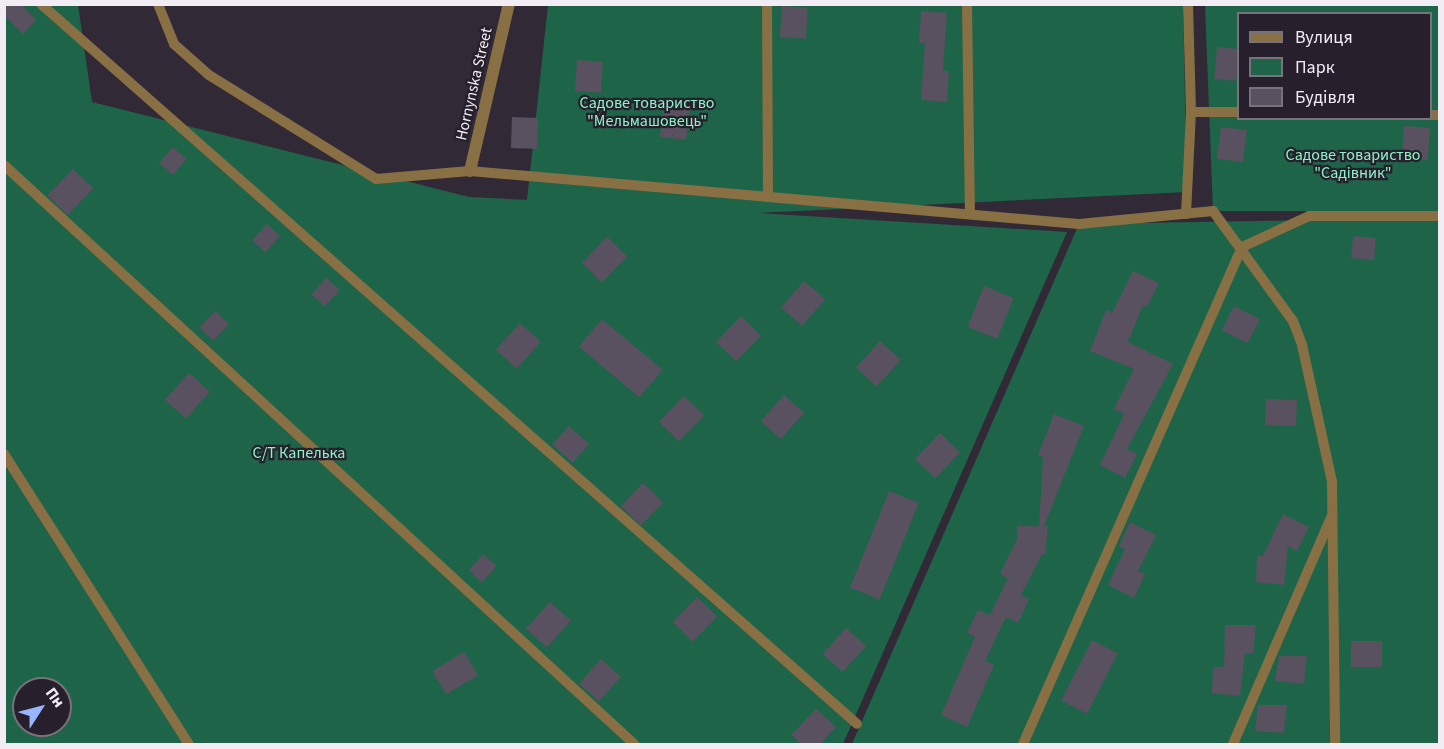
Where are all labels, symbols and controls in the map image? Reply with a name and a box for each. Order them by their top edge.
legend [1237,12,1432,120]
text: Вулиця [1295,25,1353,50]
street label: Hornynska Street [452,26,496,142]
text: Парк [1295,55,1335,80]
text: Будівля [1295,85,1355,110]
park label: Садове товариство "Мельмашовець" [580,93,714,131]
park label: Садове товариство "Садівник" [1286,145,1420,183]
park label: С/Т Капелька [253,443,345,463]
north arrow [12,677,72,737]
text: Пн [40,683,70,712]

